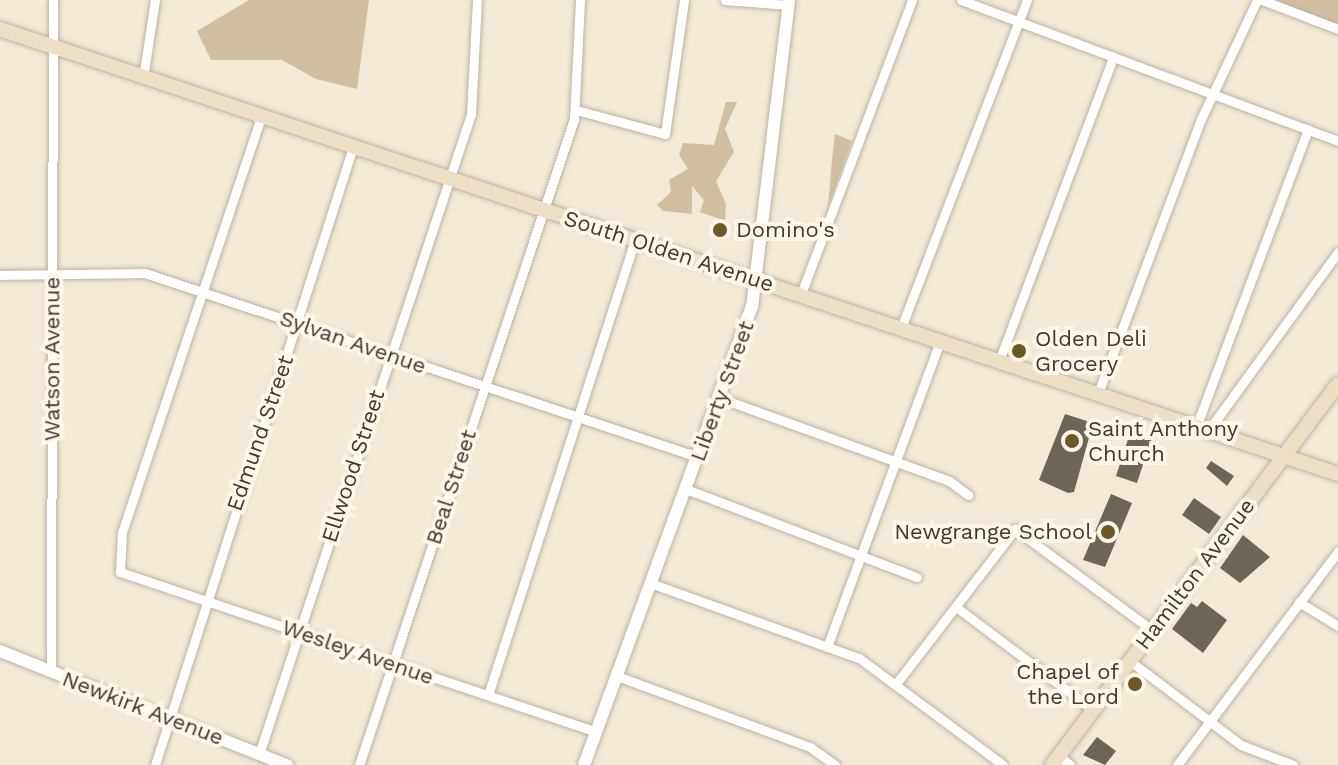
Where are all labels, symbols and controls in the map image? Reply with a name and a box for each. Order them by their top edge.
street label: South Olden Avenue [560,204,778,298]
place label: Domino's [736,217,835,243]
marker: Domino's [711,221,729,239]
street label: Watson Avenue [39,276,65,442]
street label: Sylvan Avenue [276,304,430,380]
street label: Liberty Street [684,317,760,465]
place label: Olden Deli Grocery [1035,325,1147,376]
marker: Olden Deli Grocery [1010,342,1028,360]
street label: Edmund Street [221,352,299,514]
street label: Ellwood Street [316,386,390,546]
place label: Saint Anthony Church [1088,415,1239,466]
street label: Beal Street [420,426,482,548]
marker: Saint Anthony Church [1063,432,1081,450]
street label: Hamilton Avenue [1129,493,1261,655]
place label: Newgrange School [894,519,1092,545]
marker: Newgrange School [1099,523,1117,541]
street label: Wesley Avenue [278,613,438,691]
place label: Chapel of the Lord [1015,658,1119,710]
street label: Newkirk Avenue [58,665,228,751]
marker: Chapel of the Lord [1126,675,1144,693]

